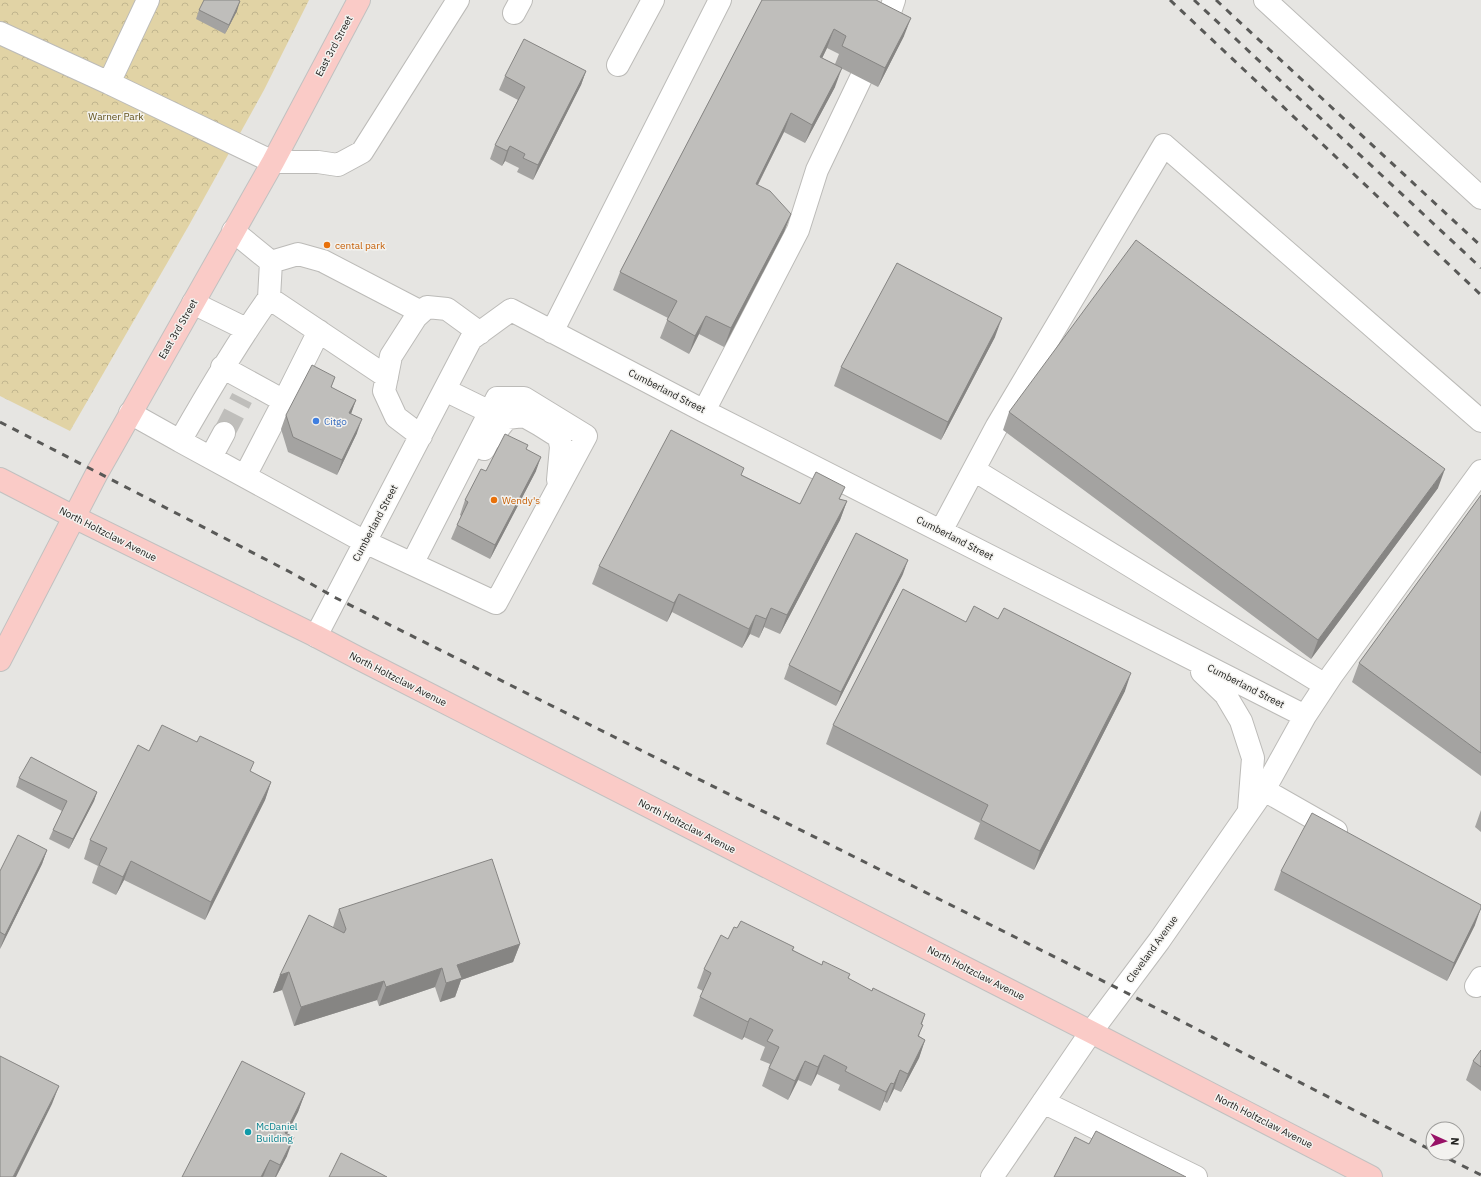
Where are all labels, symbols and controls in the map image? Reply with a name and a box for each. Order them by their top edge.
street label: East 3rd Street [313,13,356,79]
park label: Warner Park [88,110,144,123]
place label: cental park [335,239,386,252]
marker: cental park [322,240,332,250]
street label: East 3rd Street [156,296,201,361]
street label: Cumberland Street [626,366,708,416]
place label: Citgo [324,415,347,428]
marker: Citgo [311,416,321,426]
street label: Cumberland Street [349,482,401,564]
place label: Wendy's [502,494,540,507]
marker: Wendy's [489,495,499,505]
street label: North Holtzclaw Avenue [57,504,159,564]
street label: Cumberland Street [914,513,996,563]
street label: North Holtzclaw Avenue [347,649,449,709]
street label: Cumberland Street [1205,661,1287,711]
street label: North Holtzclaw Avenue [636,796,738,856]
street label: Cleveland Avenue [1123,912,1181,985]
street label: North Holtzclaw Avenue [925,943,1027,1003]
street label: North Holtzclaw Avenue [1213,1091,1315,1151]
place label: McDaniel Building [256,1120,298,1145]
north arrow [1425,1121,1465,1161]
marker: McDaniel Building [243,1127,253,1137]
text: N [1448,1137,1462,1146]

